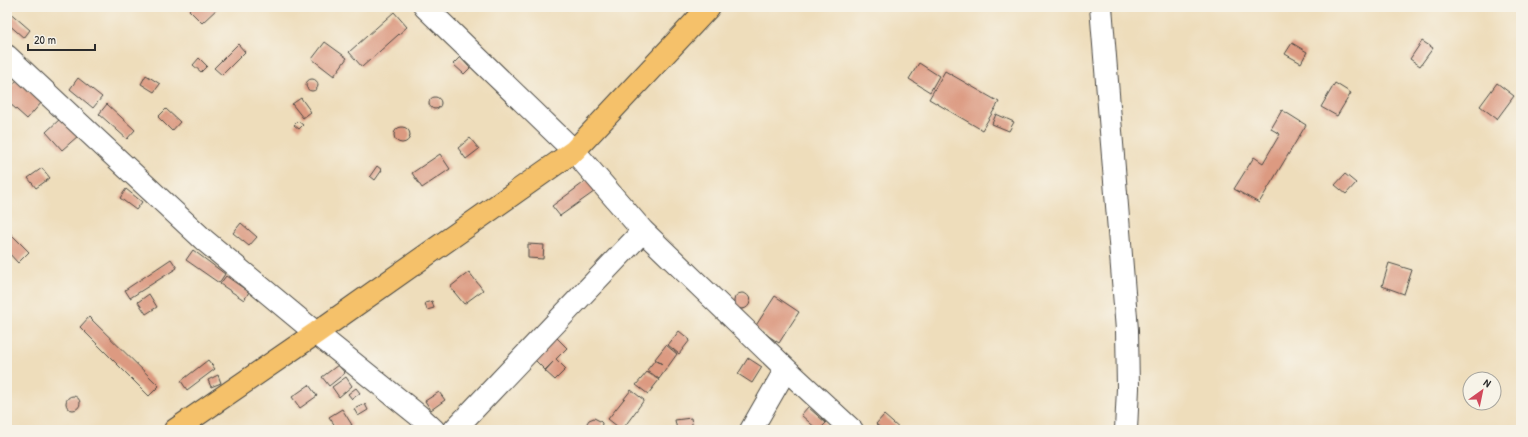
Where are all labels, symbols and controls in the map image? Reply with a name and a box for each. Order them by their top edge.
scale bar [28,26,95,52]
text: 20 m [34,31,56,48]
north arrow [1462,371,1502,411]
text: N [1481,375,1494,390]

